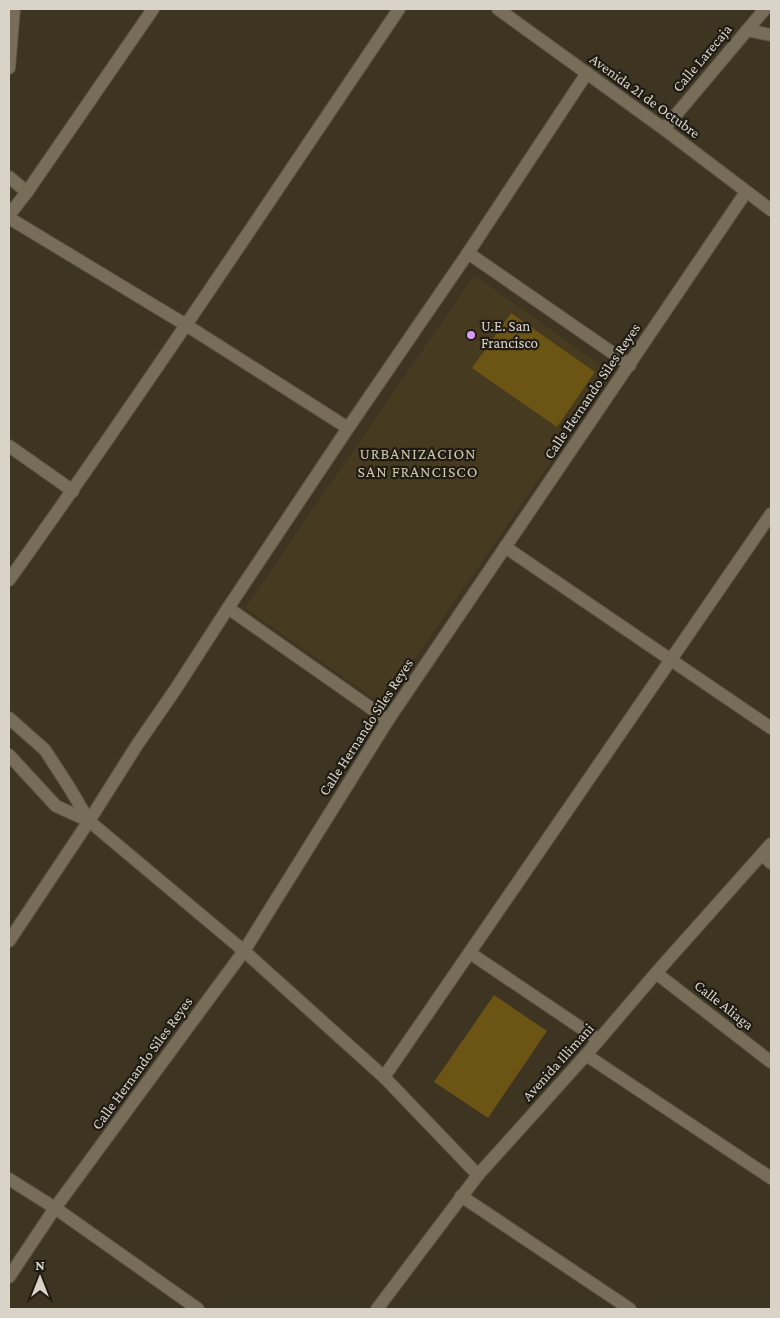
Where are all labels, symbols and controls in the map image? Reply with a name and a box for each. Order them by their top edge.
street label: Calle Larecaja [669,21,736,95]
street label: Avenida 21 de Octubre [587,51,703,141]
place label: U.E. San Francisco [481,318,538,351]
street label: Calle Hernando Siles Reyes [541,320,644,462]
marker: U.E. San Francisco [465,329,477,341]
district label: URBANIZACION SAN FRANCISCO [358,445,478,480]
street label: Calle Hernando Siles Reyes [316,655,417,799]
street label: Calle Aliaga [691,977,757,1034]
street label: Calle Hernando Siles Reyes [88,993,196,1133]
street label: Avenida Illimani [519,1020,597,1104]
north arrow [15,1253,65,1303]
text: N [35,1257,45,1273]

